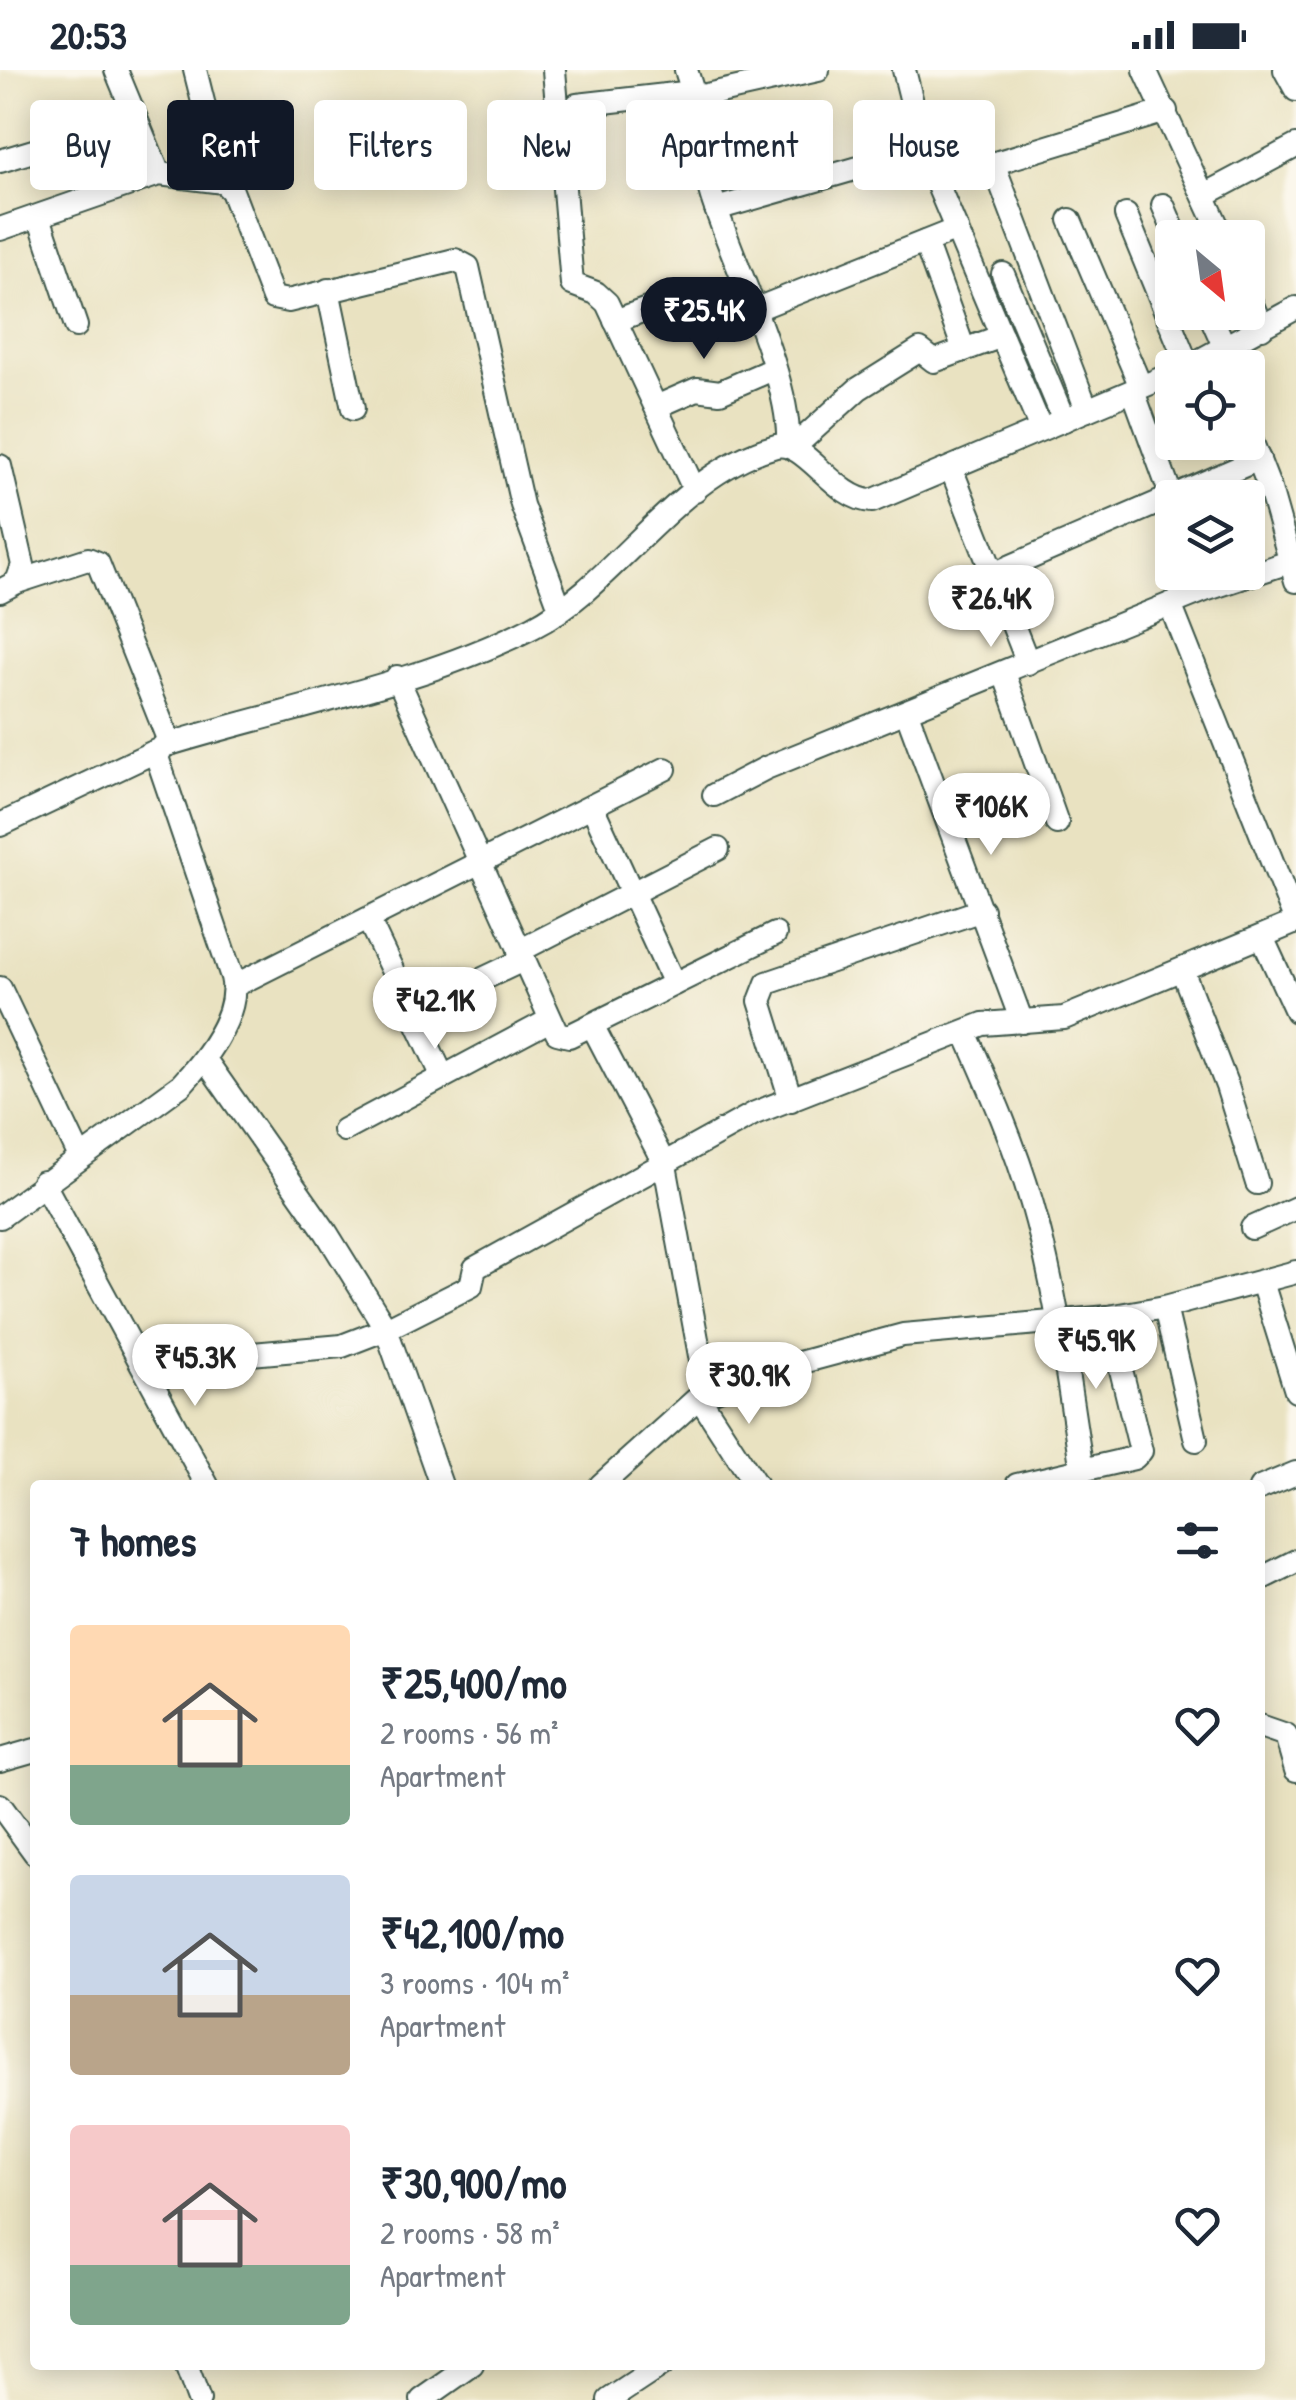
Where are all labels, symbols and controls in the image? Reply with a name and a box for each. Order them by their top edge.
text: 20:53 [50,9,127,61]
chip: Buy [30,100,147,190]
chip: Rent [167,100,294,190]
chip: Filters [314,100,467,190]
chip: New [487,100,606,190]
chip: Apartment [626,100,833,190]
chip: House [853,100,995,190]
north arrow [1155,220,1265,330]
map controls [1155,220,1265,590]
pin: ₹25.4K [623,277,785,362]
text: ₹25.4K [663,288,745,331]
button: locate [1155,350,1265,460]
button: layers [1155,480,1265,590]
pin: ₹26.4K [910,565,1072,650]
text: ₹26.4K [950,576,1032,619]
pin: ₹106K [921,773,1061,858]
text: ₹106K [954,784,1028,827]
pin: ₹42.1K [354,967,516,1052]
text: ₹42.1K [395,978,475,1021]
pin: ₹45.9K [1015,1307,1177,1392]
text: ₹45.9K [1056,1318,1136,1361]
pin: ₹45.3K [114,1324,276,1409]
text: ₹45.3K [154,1335,236,1378]
pin: ₹30.9K [668,1342,830,1427]
text: ₹30.9K [708,1353,790,1396]
text: 7 homes [70,1512,196,1569]
icon: filters [1170,1513,1225,1568]
text: ₹25,400/mo [380,1654,567,1711]
icon: home [150,1665,270,1785]
icon: heart [1170,1698,1225,1753]
text: 2 rooms · 56 m² [380,1711,558,1754]
text: Apartment [380,1754,505,1797]
text: ₹42,100/mo [380,1904,564,1961]
icon: home [150,1915,270,2035]
icon: heart [1170,1948,1225,2003]
text: 3 rooms · 104 m² [380,1961,569,2004]
text: Apartment [380,2004,505,2047]
text: ₹30,900/mo [380,2154,566,2211]
icon: home [150,2165,270,2285]
icon: heart [1170,2198,1225,2253]
text: 2 rooms · 58 m² [380,2211,560,2254]
text: Apartment [380,2254,505,2297]

